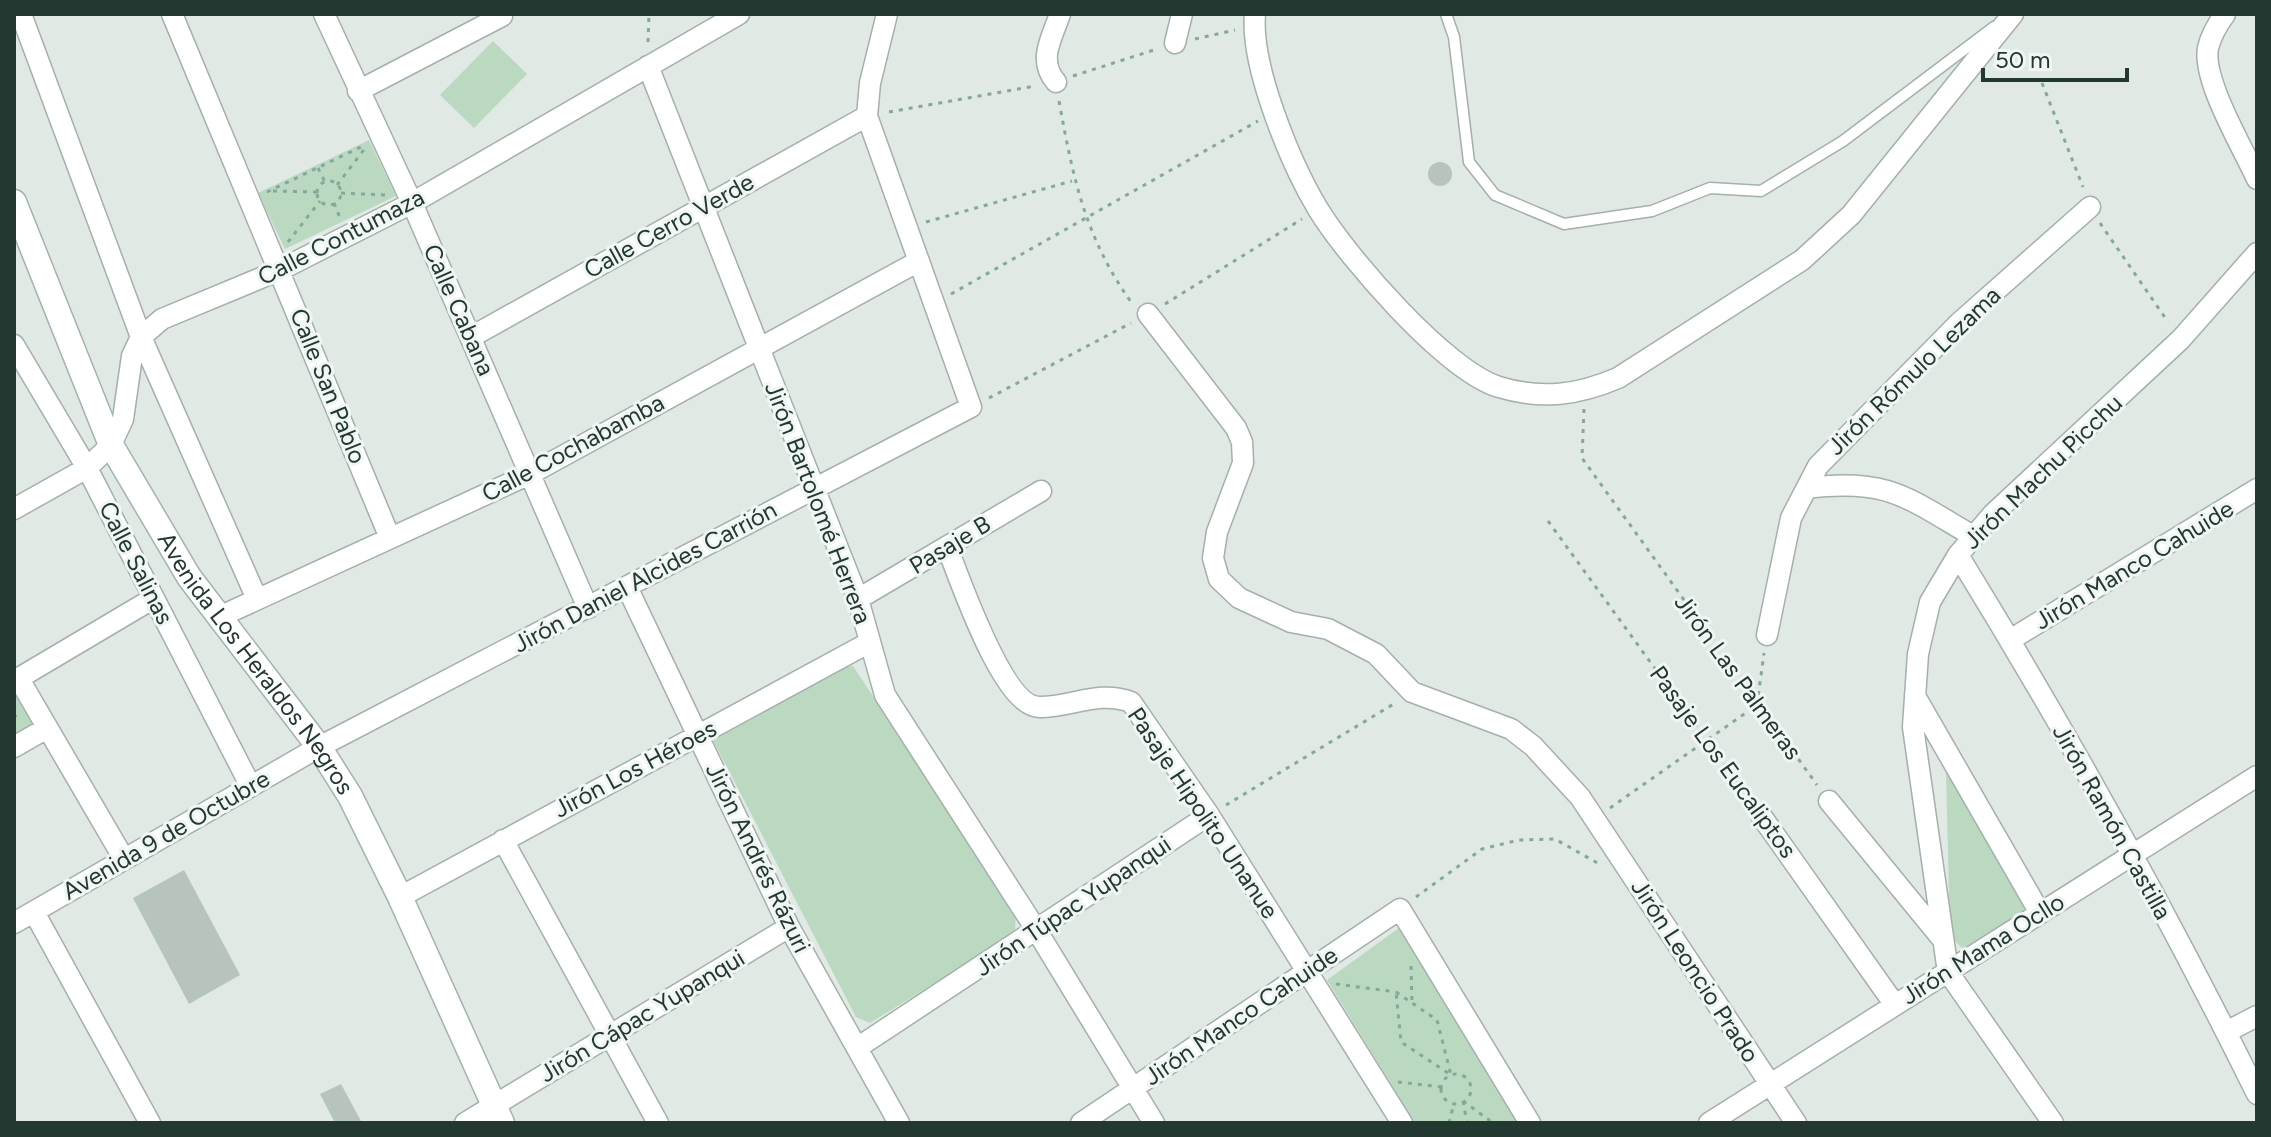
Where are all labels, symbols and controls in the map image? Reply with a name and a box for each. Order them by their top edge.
scale bar [1983,32,2127,82]
text: 50 m [1995,45,2051,74]
street label: Calle Cerro Verde [579,167,759,284]
street label: Calle Contumaza [253,182,429,291]
street label: Calle Cabana [418,240,501,380]
street label: Jirón Rómulo Lezama [1821,281,2006,461]
street label: Calle San Pablo [284,304,373,468]
street label: Jirón Bartolomé Herrera [759,378,878,628]
street label: Calle Cochabamba [477,387,669,508]
street label: Jirón Machu Picchu [1957,388,2128,555]
street label: Jirón Manco Cahuide [2029,494,2239,635]
street label: Jirón Daniel Alcides Carrión [508,495,782,658]
street label: Calle Salinas [93,497,180,629]
street label: Pasaje B [904,509,996,580]
street label: Avenida Los Heraldos Negros [152,527,360,800]
street label: Jirón Las Palmeras [1669,588,1808,765]
street label: Pasaje Los Eucaliptos [1644,660,1803,863]
street label: Pasaje Hipolito Unanue [1122,702,1285,924]
street label: Jirón Los Héroes [548,713,721,824]
street label: Jirón Ramón Castilla [2047,719,2178,924]
street label: Jirón Andrés Rázuri [700,758,817,957]
street label: Avenida 9 de Octubre [57,763,275,906]
street label: Jirón Túpac Yupanqui [969,829,1176,982]
street label: Jirón Leoncio Prado [1625,874,1766,1068]
street label: Jirón Mama Ocllo [1896,887,2070,1010]
street label: Jirón Manco Cahuide [1138,940,1343,1091]
street label: Jirón Cápac Yupanqui [534,943,749,1088]

